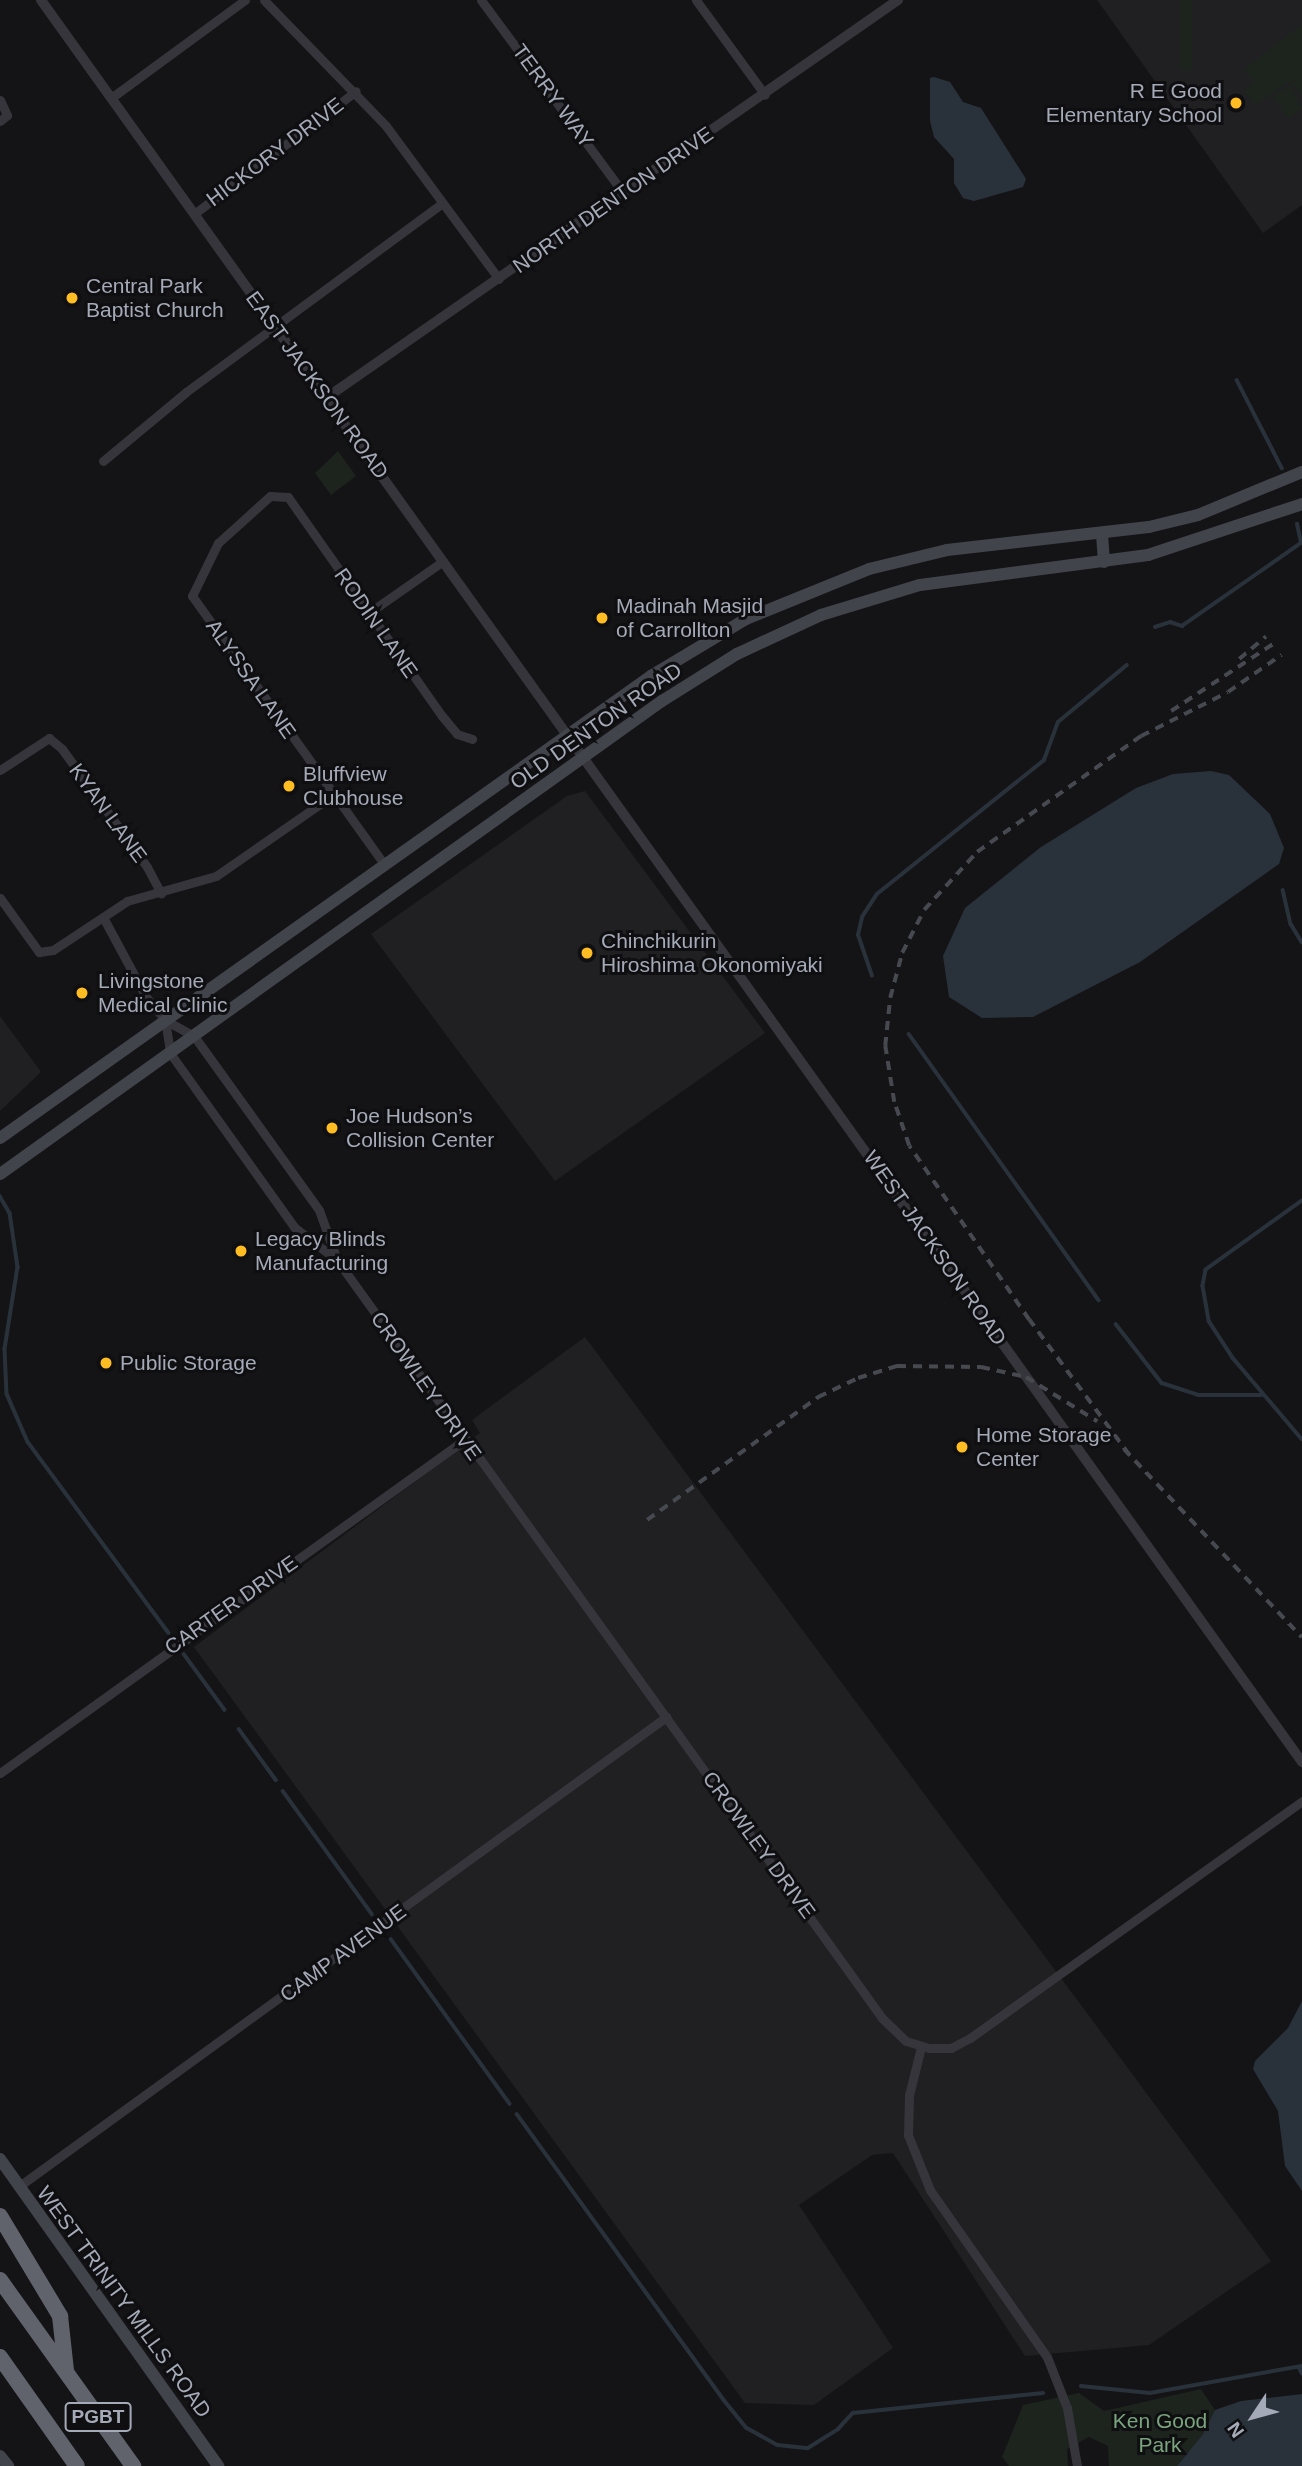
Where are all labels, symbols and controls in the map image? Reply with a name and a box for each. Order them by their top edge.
street label: TERRY WAY [507,39,599,153]
place label: R E Good Elementary School [1046,78,1222,128]
street label: HICKORY DRIVE [201,92,349,212]
marker: R E Good Elementary School [1228,95,1244,111]
street label: NORTH DENTON DRIVE [508,121,718,279]
place label: Central Park Baptist Church [86,273,224,323]
street label: EAST JACKSON ROAD [240,286,394,484]
marker: Central Park Baptist Church [64,290,80,306]
street label: RODIN LANE [329,563,423,683]
place label: Madinah Masjid of Carrollton [616,593,763,643]
marker: Madinah Masjid of Carrollton [594,610,610,626]
street label: ALYSSA LANE [200,614,302,744]
street label: OLD DENTON ROAD [505,657,687,795]
street label: KYAN LANE [64,759,152,867]
place label: Bluffview Clubhouse [303,761,403,811]
marker: Bluffview Clubhouse [281,778,297,794]
place label: Chinchikurin Hiroshima Okonomiyaki [601,928,823,978]
marker: Chinchikurin Hiroshima Okonomiyaki [579,945,595,961]
place label: Livingstone Medical Clinic [98,968,228,1018]
marker: Livingstone Medical Clinic [72,983,92,1003]
place label: Joe Hudson’s Collision Center [346,1103,494,1153]
marker: Joe Hudson’s Collision Center [324,1120,340,1136]
street label: WEST JACKSON ROAD [858,1146,1012,1350]
place label: Legacy Blinds Manufacturing [255,1226,388,1276]
marker: Legacy Blinds Manufacturing [233,1243,249,1259]
street label: CROWLEY DRIVE [365,1307,487,1465]
place label: Public Storage [120,1350,257,1376]
marker: Public Storage [98,1355,114,1371]
place label: Home Storage Center [976,1422,1111,1472]
marker: Home Storage Center [954,1439,970,1455]
street label: CARTER DRIVE [160,1550,302,1660]
street label: CROWLEY DRIVE [697,1766,821,1924]
street label: CAMP AVENUE [274,1898,412,2008]
street label: WEST TRINITY MILLS ROAD [31,2181,217,2423]
north arrow [1218,2382,1288,2452]
road number: PGBT [63,2402,133,2432]
park label: Ken Good Park [1113,2408,1207,2458]
text: N [1223,2418,1248,2441]

